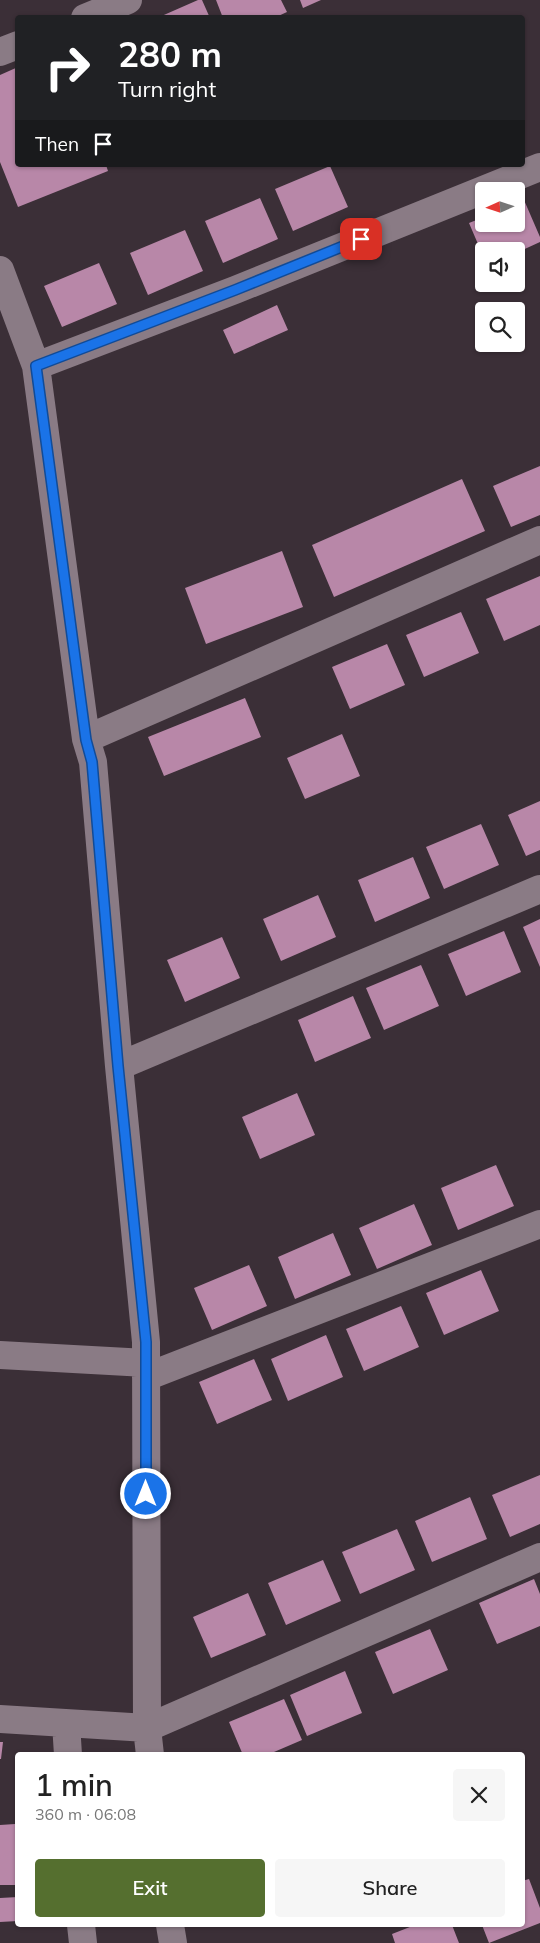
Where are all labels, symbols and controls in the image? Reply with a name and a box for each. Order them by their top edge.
text: 280 m [118,32,222,76]
icon: right [35,35,100,100]
text: Turn right [118,75,216,103]
icon: arrive [89,130,117,158]
text: Then [35,132,79,156]
north arrow [475,182,525,232]
map controls [475,182,525,352]
pin [340,218,382,260]
icon: arrive [347,225,375,253]
button: sound [475,242,525,292]
button: search [475,302,525,352]
position arrow [119,1467,171,1519]
text: 1 min [35,1766,113,1804]
button: close [453,1769,505,1821]
text: 360 m · 06:08 [35,1804,136,1824]
button: Exit [35,1859,265,1917]
button: Share [275,1859,505,1917]

